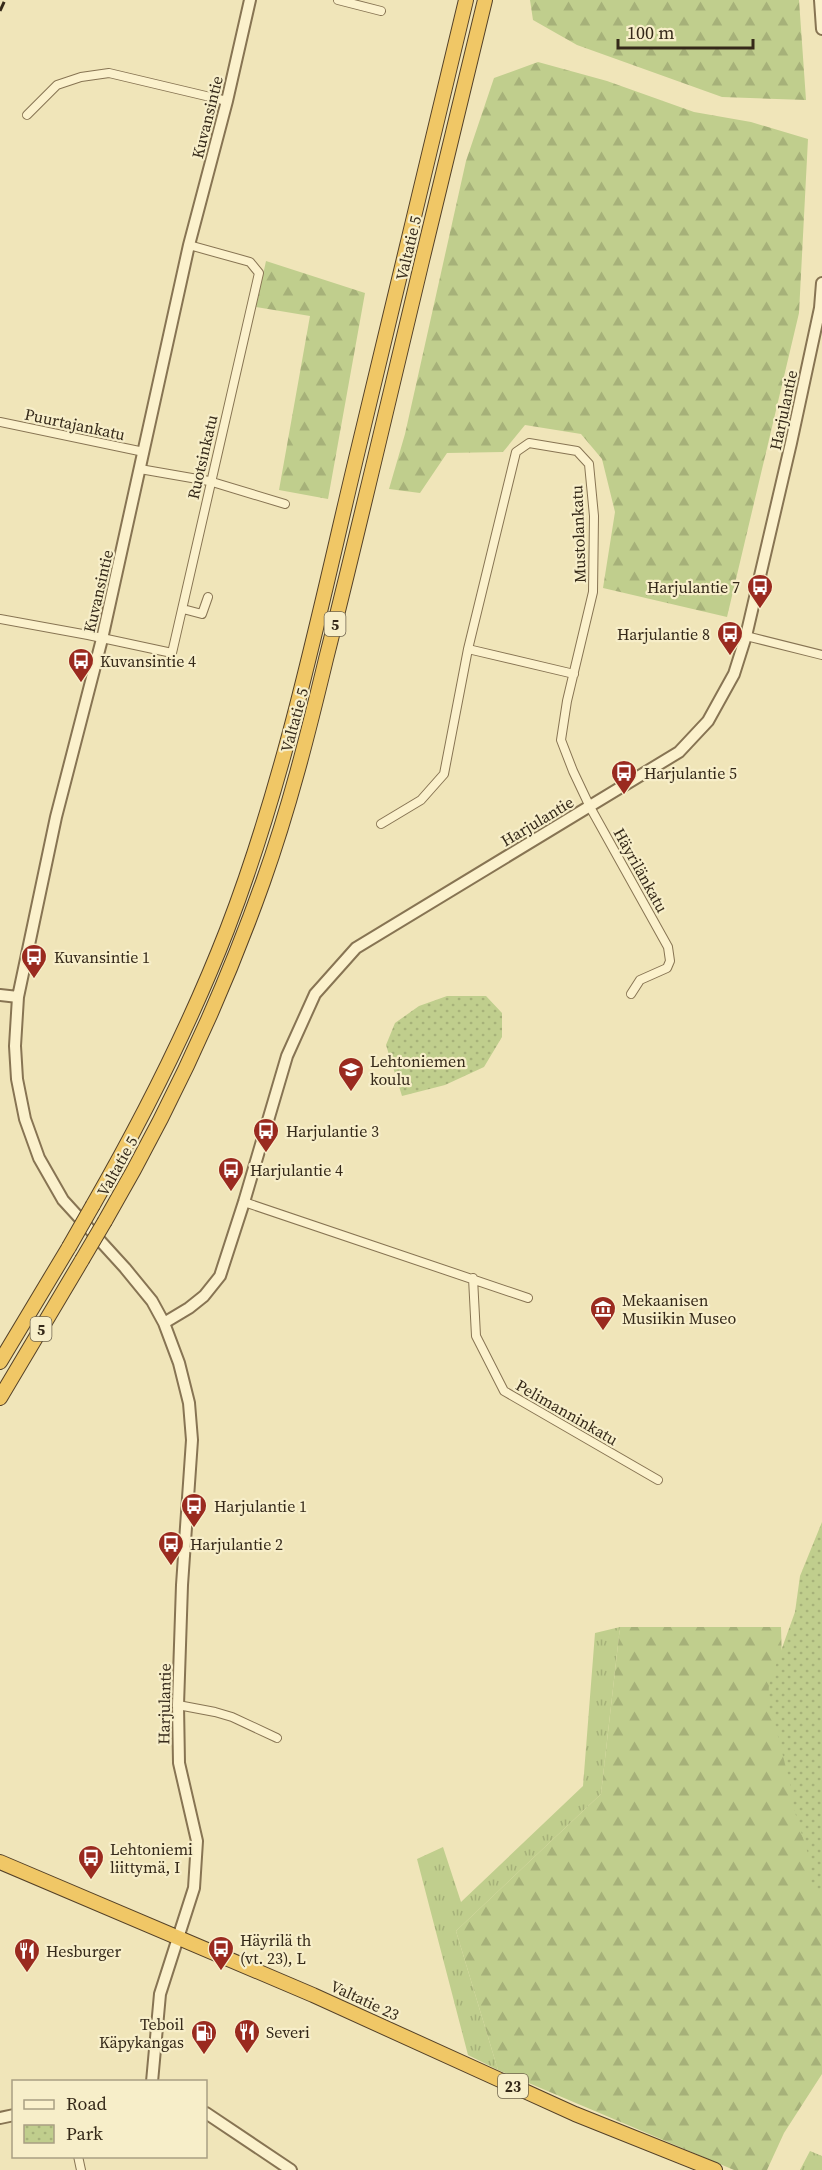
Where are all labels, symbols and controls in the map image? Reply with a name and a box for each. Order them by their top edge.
scale bar [618,12,753,50]
text: 100 m [627,20,674,45]
street label: Kuvansintie [186,73,228,161]
street label: Valtatie 5 [390,214,426,282]
street label: Harjulantie [764,368,802,452]
street label: Puurtajankatu [23,403,127,445]
street label: Ruotsinkatu [182,413,222,501]
street label: Mustolankatu [565,485,591,583]
street label: Kuvansintie [78,547,118,635]
bus stop icon: Harjulantie 7 [745,572,775,610]
place label: Harjulantie 7 [647,576,740,598]
road number: 5 [324,612,346,636]
bus stop icon: Harjulantie 8 [715,619,745,657]
place label: Harjulantie 8 [617,623,710,645]
bus stop icon: Kuvansintie 4 [66,646,96,684]
place label: Kuvansintie 4 [100,650,196,672]
street label: Valtatie 5 [275,685,313,755]
bus stop icon: Harjulantie 5 [609,758,639,796]
place label: Harjulantie 5 [644,762,737,784]
street label: Harjulantie [496,791,578,851]
street label: Häyrilänkatu [609,824,673,916]
bus stop icon: Kuvansintie 1 [19,942,49,980]
place label: Kuvansintie 1 [54,946,150,968]
place label: Lehtoniemen koulu [370,1050,466,1090]
school or university icon: Lehtoniemen koulu [336,1055,366,1093]
bus stop icon: Harjulantie 3 [251,1116,281,1154]
place label: Harjulantie 3 [286,1120,379,1142]
street label: Valtatie 5 [91,1132,143,1200]
bus stop icon: Harjulantie 4 [216,1155,246,1193]
place label: Harjulantie 4 [250,1159,343,1181]
place label: Mekaanisen Musiikin Museo [622,1289,736,1329]
museum icon: Mekaanisen Musiikin Museo [588,1294,618,1332]
road number: 5 [30,1317,51,1341]
street label: Pelimanninkatu [512,1374,622,1450]
bus stop icon: Harjulantie 1 [179,1491,209,1529]
place label: Harjulantie 1 [214,1495,307,1517]
bus stop icon: Harjulantie 2 [156,1529,186,1567]
place label: Harjulantie 2 [190,1533,283,1555]
street label: Harjulantie [152,1663,176,1745]
place label: Lehtoniemi liittymä, I [110,1838,193,1878]
bus stop icon: Lehtoniemi liittymä, I [76,1843,106,1881]
place label: Häyrilä th (vt. 23), L [240,1929,312,1969]
bus stop icon: Häyrilä th (vt. 23), L [206,1934,236,1972]
restaurant icon: Hesburger [12,1936,42,1974]
place label: Hesburger [46,1940,122,1962]
street label: Valtatie 23 [327,1974,403,2026]
place label: Teboil Käpykangas [99,2013,184,2053]
restaurant icon: Severi [232,2017,262,2055]
fuel station icon: Teboil Käpykangas [189,2018,219,2056]
place label: Severi [266,2021,310,2043]
road number: 23 [498,2074,528,2098]
legend [12,2080,207,2158]
text: Road [66,2091,107,2116]
text: Park [66,2121,103,2146]

